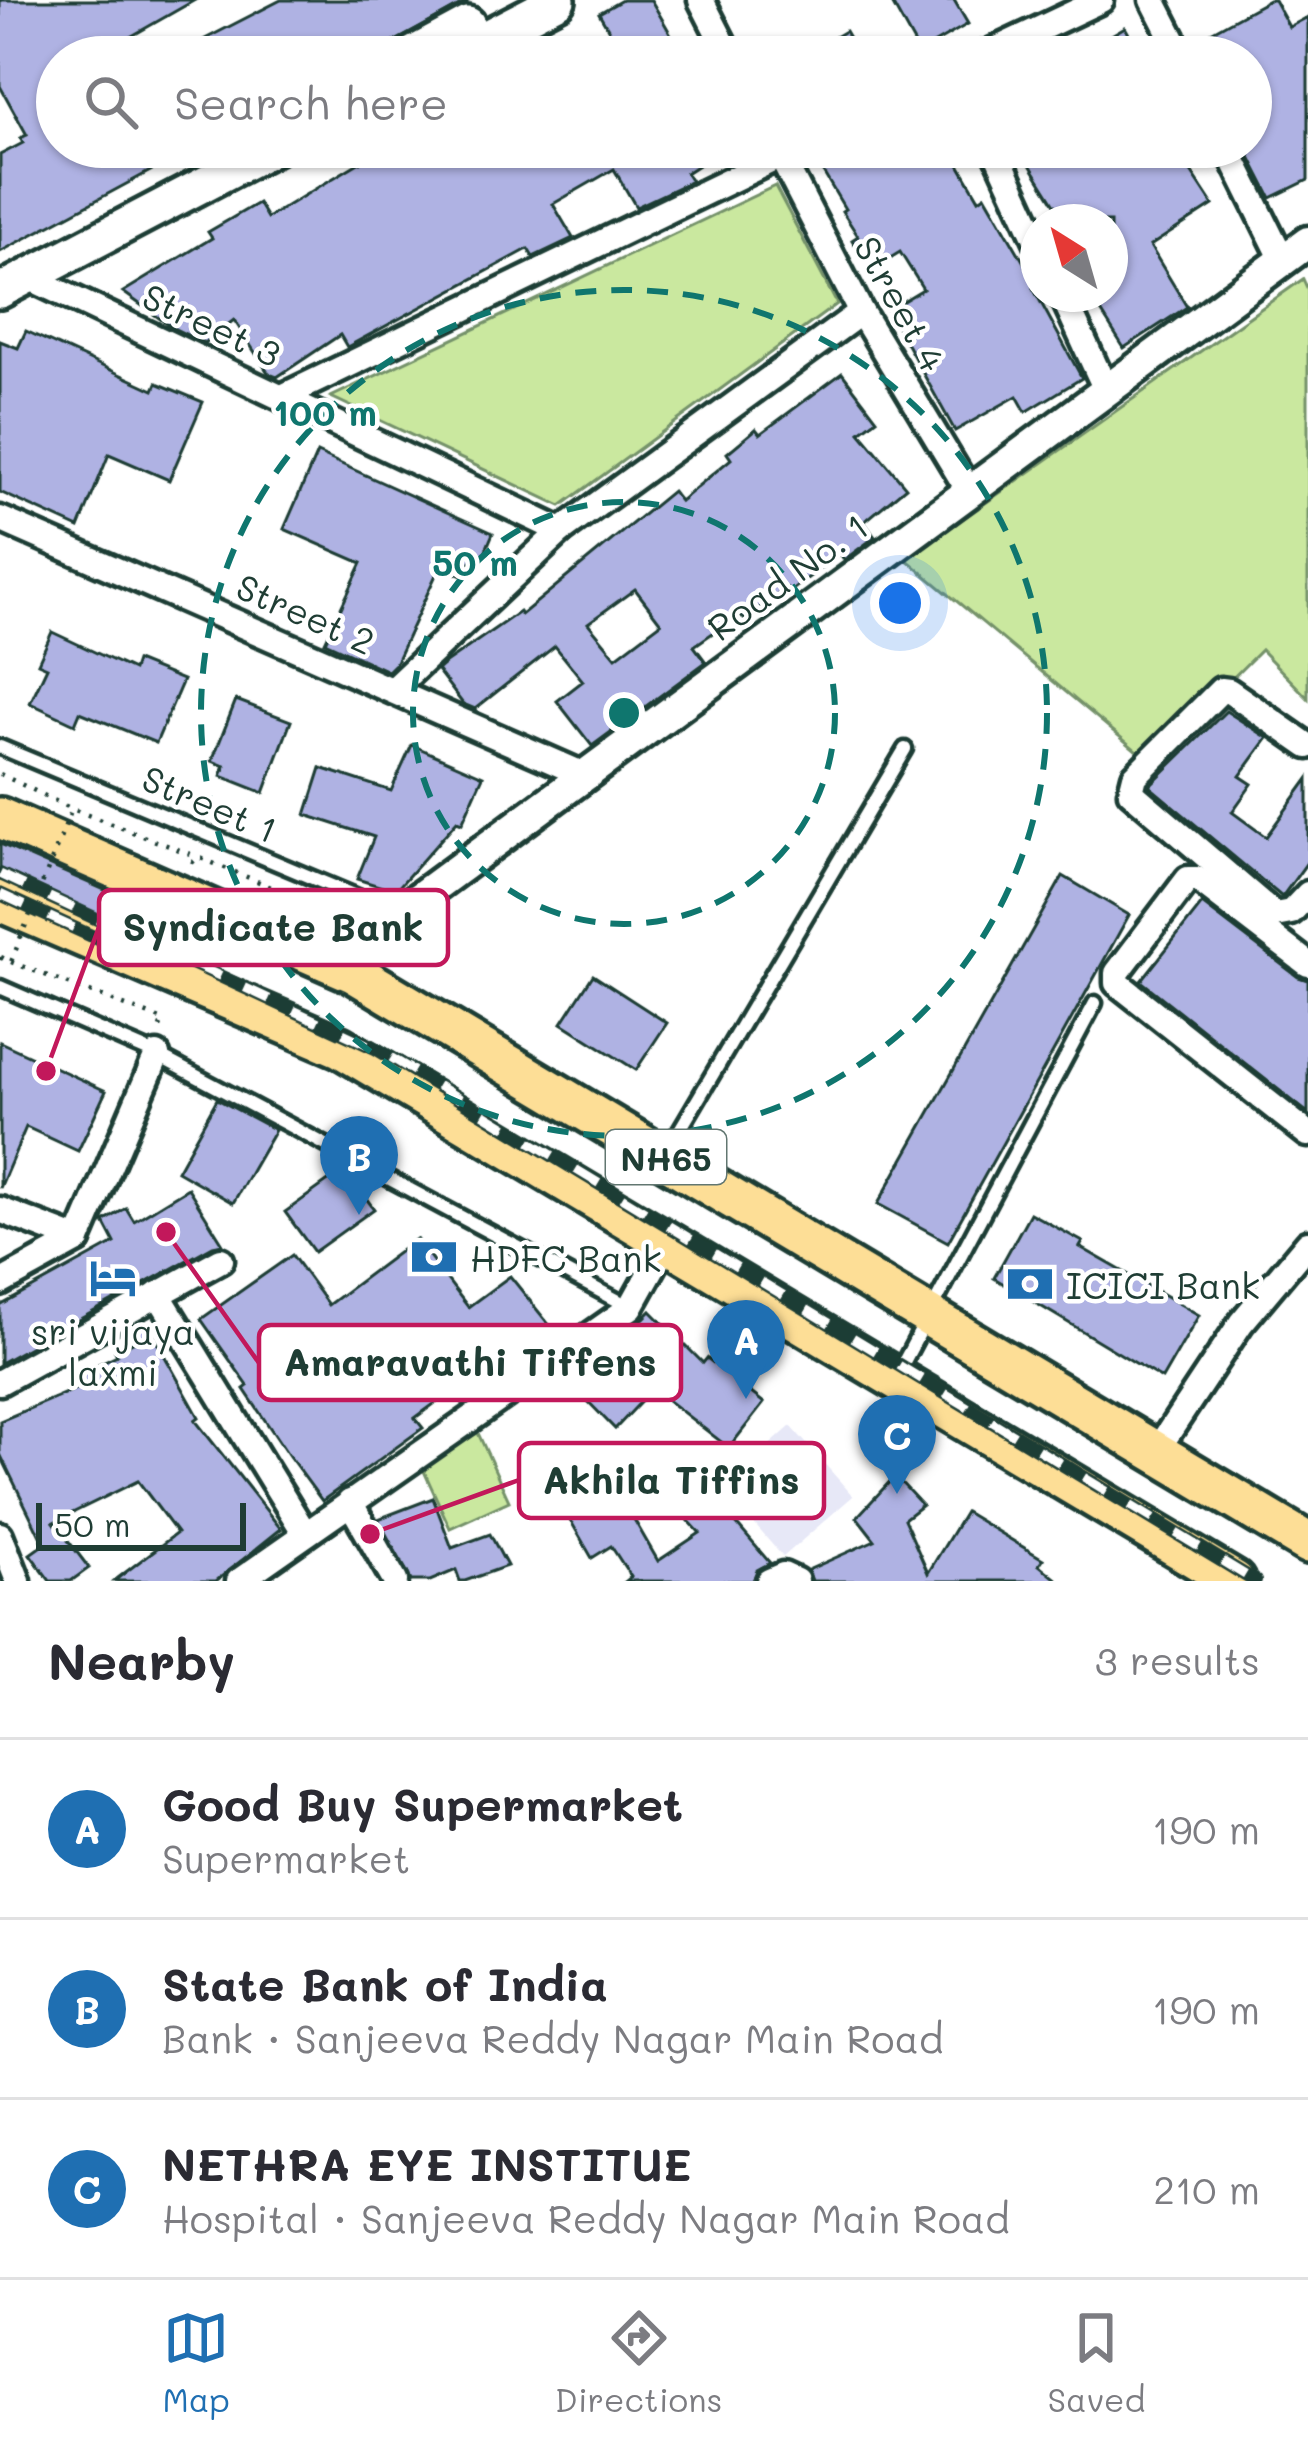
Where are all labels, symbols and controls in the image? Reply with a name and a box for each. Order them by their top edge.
search box [36,36,1272,168]
icon: search [78,69,144,135]
text: Search here [174,73,448,131]
north arrow [1020,204,1128,312]
street label: Street 4 [845,227,957,379]
street label: Street 3 [135,272,289,376]
text: 100 m [273,388,377,435]
street label: Road No. 1 [697,502,877,650]
text: 50 m [432,538,518,585]
street label: Street 2 [230,562,382,664]
your location [870,573,930,633]
centre of rings [603,692,645,734]
street label: Street 1 [135,754,285,852]
callout: Syndicate Bank [99,890,448,965]
text: Syndicate Bank [122,900,424,951]
pin: B [320,1116,398,1215]
road number: NH65 [606,1130,726,1184]
bank icon: HDFC Bank [409,1232,459,1282]
place label: HDFC Bank [470,1234,662,1281]
hotel icon: sri vijaya laxmi [88,1253,138,1303]
bank icon: ICICI Bank [1005,1259,1055,1309]
place label: ICICI Bank [1066,1261,1260,1308]
pin: A [707,1300,785,1399]
place label: sri vijaya laxmi [31,1307,195,1395]
callout: Amaravathi Tiffens [259,1325,681,1400]
text: Amaravathi Tiffens [283,1335,657,1386]
pin: C [858,1395,936,1494]
callout: Akhila Tiffins [519,1443,824,1518]
text: Akhila Tiffins [542,1453,800,1504]
scale bar [36,1497,246,1550]
text: 50 m [54,1502,130,1545]
text: Nearby [48,1626,235,1693]
text: 3 results [1095,1634,1260,1685]
text: Good Buy Supermarket [162,1774,683,1832]
text: A [73,1803,101,1854]
text: 190 m [1152,1803,1260,1854]
text: Supermarket [162,1832,410,1883]
text: State Bank of India [162,1954,608,2012]
text: B [74,1983,100,2034]
text: 190 m [1152,1983,1260,2034]
text: Bank · Sanjeeva Reddy Nagar Main Road [162,2012,943,2063]
text: NETHRA EYE INSTITUE [162,2134,692,2192]
text: C [73,2163,101,2214]
text: 210 m [1153,2163,1260,2214]
text: Hospital · Sanjeeva Reddy Nagar Main Road [162,2192,1010,2243]
tab: Map [163,2305,230,2420]
tab: Directions [555,2305,722,2420]
tab: Saved [1048,2305,1145,2420]

